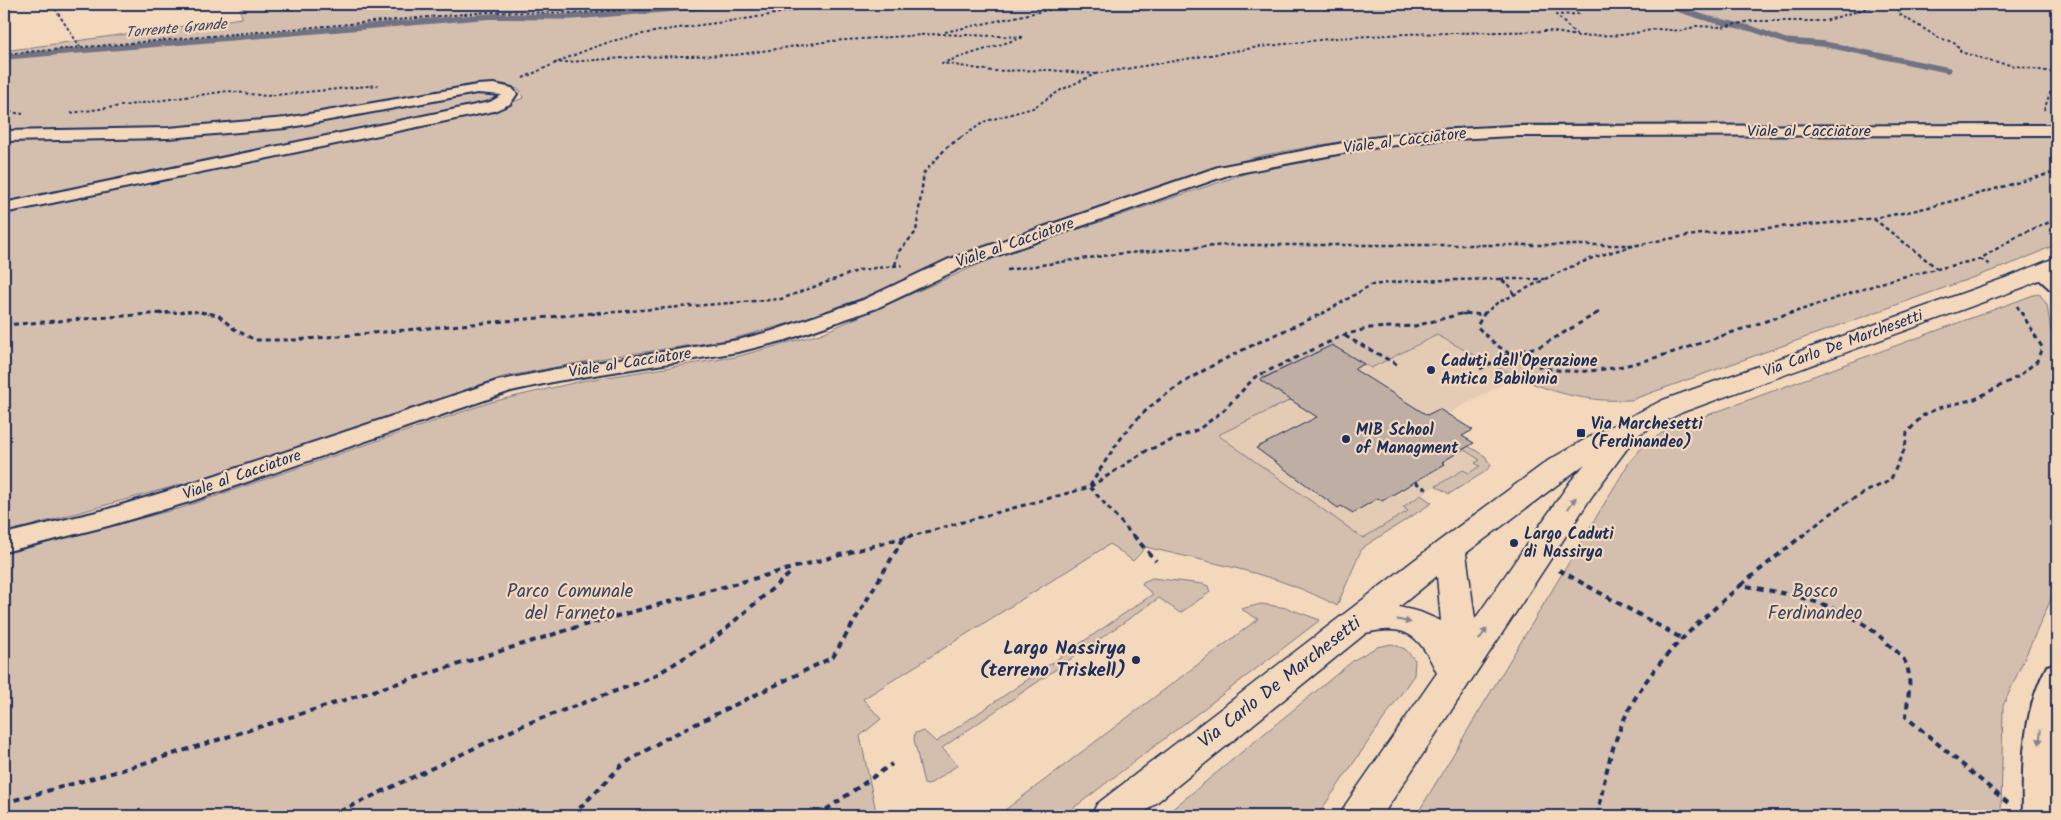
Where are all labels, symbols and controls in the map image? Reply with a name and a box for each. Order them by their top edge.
water label: Torrente Grande [124,13,229,45]
street label: Viale al Cacciatore [1747,119,1871,144]
street label: Viale al Cacciatore [1342,121,1468,161]
street label: Viale al Cacciatore [952,211,1078,275]
street label: Via Carlo De Marchesetti [1759,303,1928,385]
street label: Viale al Cacciatore [567,341,693,385]
place label: Caduti dell'Operazione Antica Babilonia [1441,349,1598,392]
marker: Caduti dell'Operazione Antica Babilonia [1425,364,1437,376]
place label: Via Marchesetti (Ferdinandeo) [1591,412,1703,455]
place label: MIB School of Managment [1356,418,1459,461]
marker: Via Marchesetti (Ferdinandeo) [1575,427,1587,439]
marker: MIB School of Managment [1340,433,1352,445]
street label: Viale al Cacciatore [179,443,305,507]
one-way arrow [1567,496,1577,509]
place label: Largo Caduti di Nassirya [1524,522,1614,565]
marker: Largo Caduti di Nassirya [1508,537,1520,549]
park label: Parco Comunale del Farneto [507,577,634,629]
park label: Bosco Ferdinandeo [1768,577,1862,629]
street label: Via Carlo De Marchesetti [1192,609,1369,756]
one-way arrow [1397,617,1412,625]
one-way arrow [1478,628,1488,641]
place label: Largo Nassirya (terreno Triskell) [980,634,1126,686]
marker: Largo Nassirya (terreno Triskell) [1130,654,1142,666]
one-way arrow [2036,730,2044,746]

